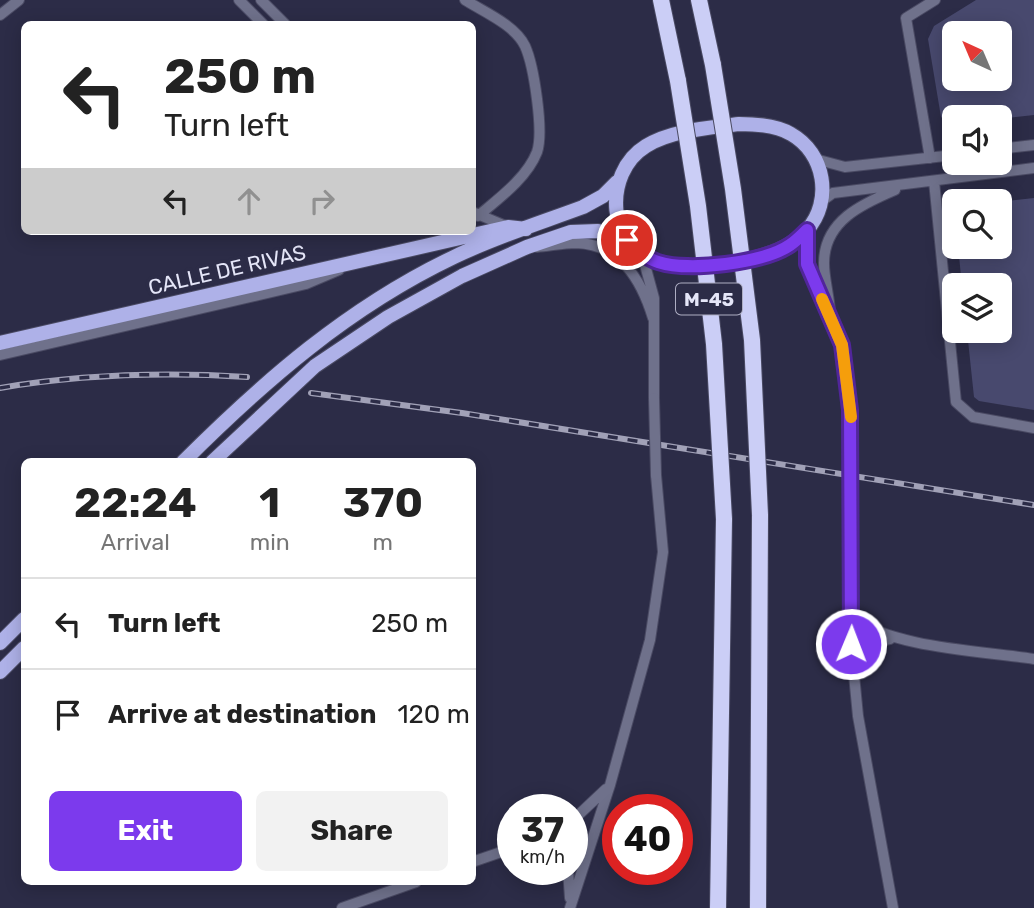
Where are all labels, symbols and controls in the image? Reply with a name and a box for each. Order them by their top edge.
north arrow [942,21,1012,91]
map controls [942,21,1012,343]
text: 250 m [164,47,316,105]
icon: left [49,49,140,140]
button: sound [942,105,1012,175]
text: Turn left [164,106,289,144]
icon: left [157,182,195,220]
icon: ahead [230,182,268,220]
icon: right [303,182,341,220]
button: search [942,189,1012,259]
pin [597,210,657,270]
icon: arrive [608,221,646,259]
street label: CALLE DE RIVAS [146,239,308,300]
button: layers [942,273,1012,343]
road number: M-45 [676,284,742,314]
text: 22:24 [74,478,197,528]
text: 1 [259,478,280,528]
text: 370 [343,478,423,528]
text: Arrival [101,528,170,556]
text: min [250,528,290,556]
text: m [373,528,393,556]
icon: left [49,605,87,643]
position arrow [814,607,888,681]
text: Turn left [108,608,220,639]
text: 250 m [371,608,448,639]
icon: arrive [49,696,87,734]
text: Arrive at destination [108,699,376,730]
text: 120 m [397,699,470,730]
button: Exit [49,791,242,871]
button: Share [256,791,448,871]
speed limit sign: 40 [602,794,693,885]
text: 37 [521,809,564,851]
text: km/h [520,846,565,868]

